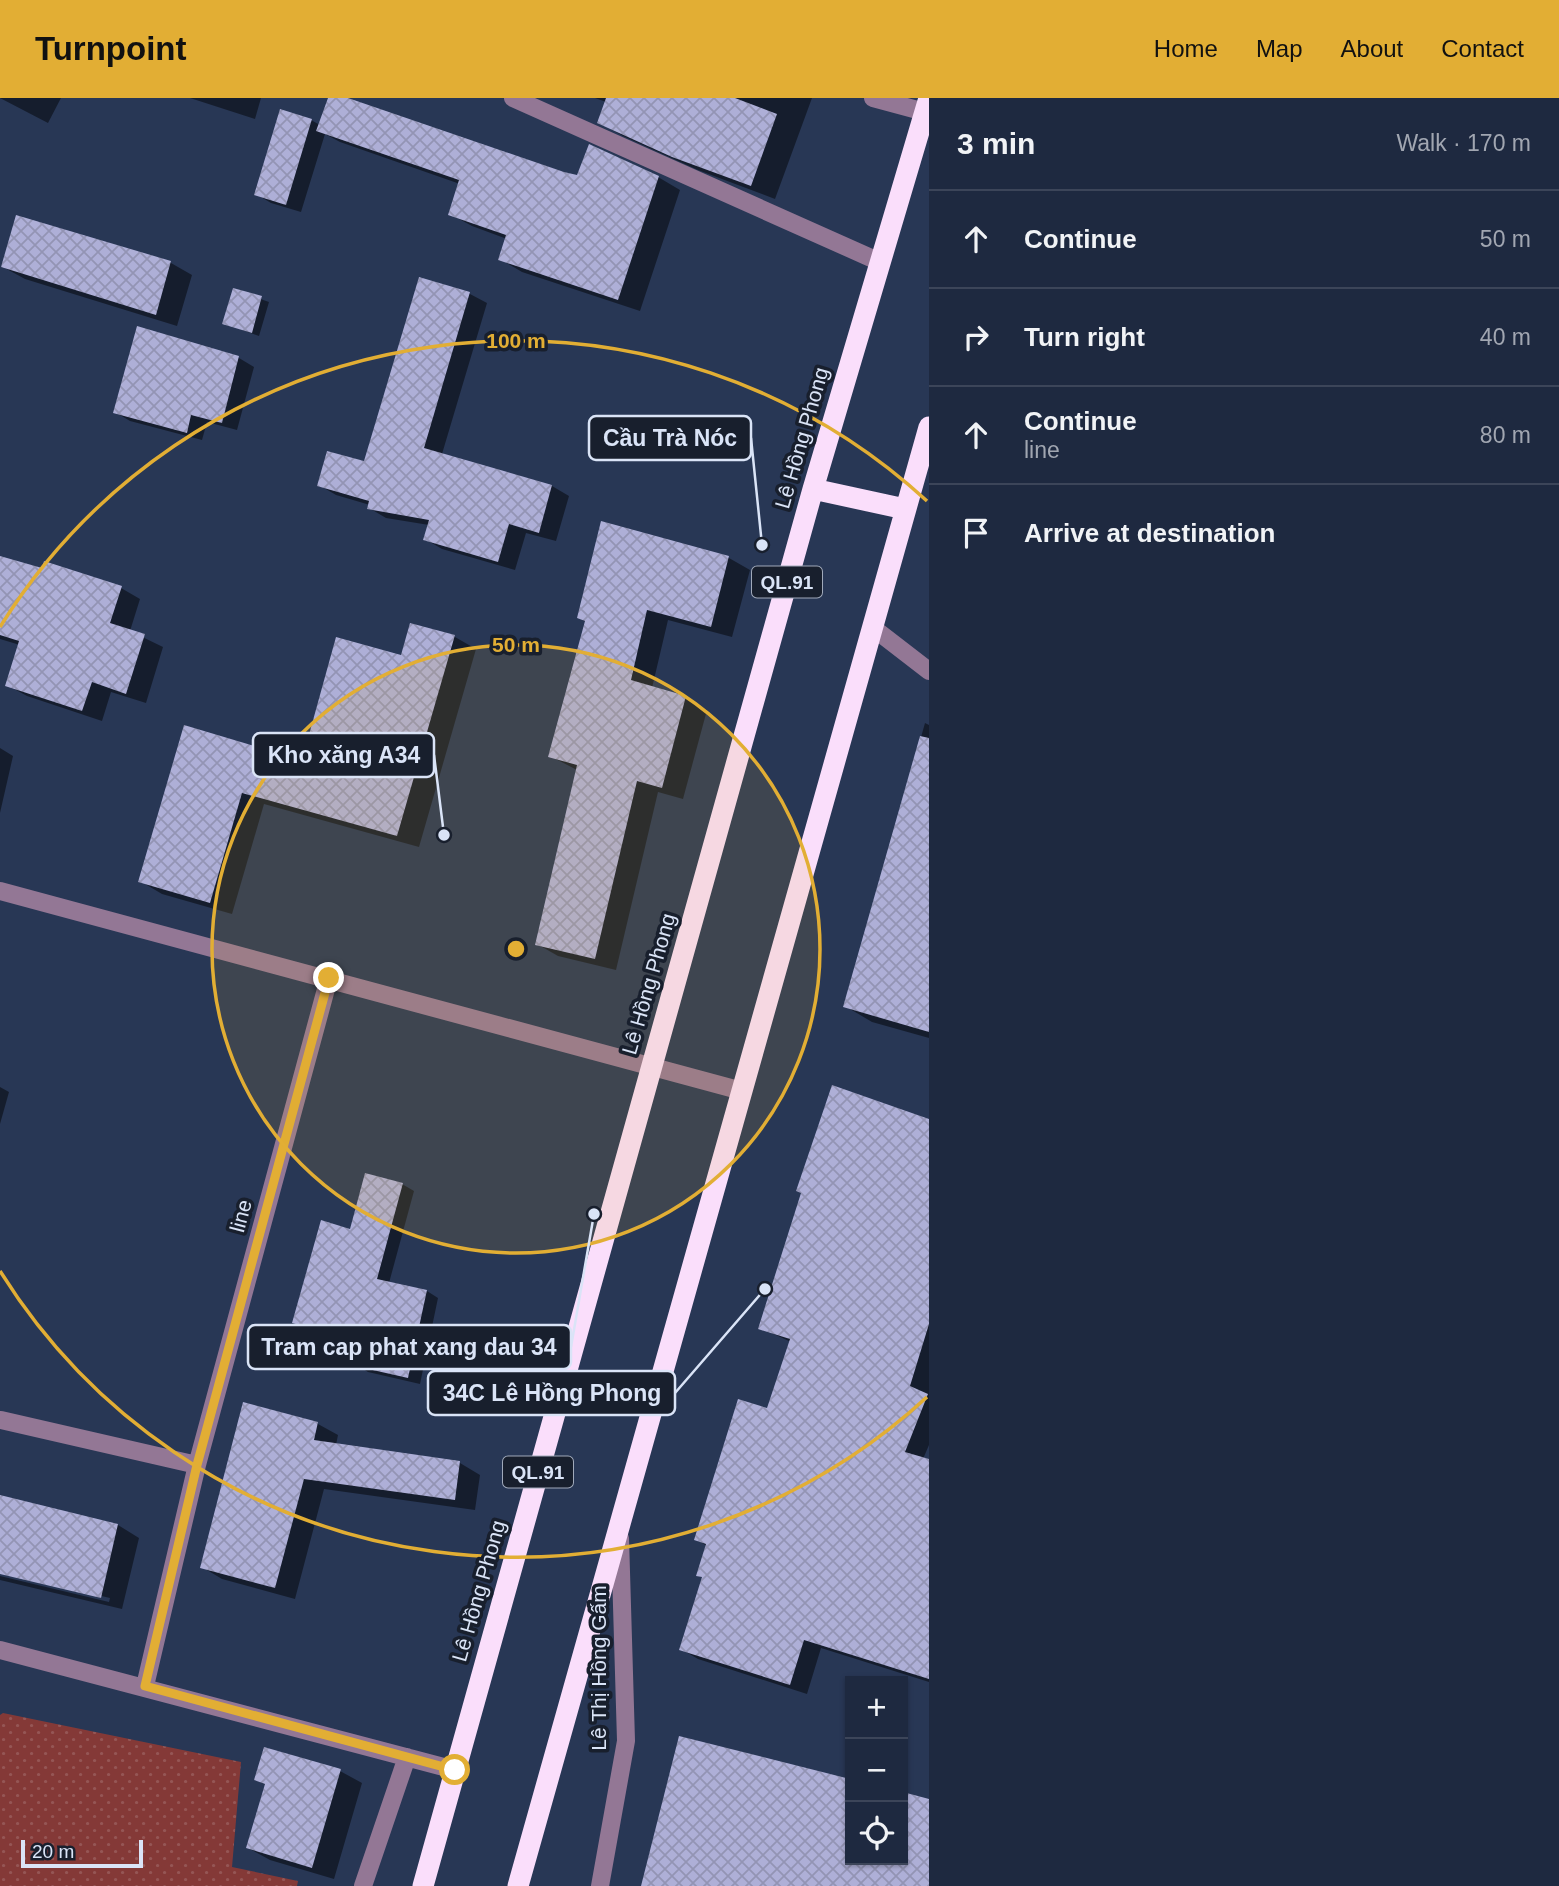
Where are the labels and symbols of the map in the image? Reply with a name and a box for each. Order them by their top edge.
text: 100 m [486,329,546,352]
street label: Lê Hồng Phong [770,365,833,511]
callout: Cầu Trà Nóc [589,416,751,460]
text: Cầu Trà Nóc [603,425,737,451]
road number: QL.91 [752,566,822,597]
text: 50 m [492,633,540,656]
callout: Kho xăng A34 [253,733,434,777]
text: Kho xăng A34 [268,742,420,768]
street label: Lê Hồng Phong [617,911,680,1057]
centre of rings [504,937,528,961]
route end [313,962,344,993]
street label: line [225,1197,256,1235]
callout: Tram cap phat xang dau 34 [248,1325,571,1369]
text: Tram cap phat xang dau 34 [261,1334,557,1360]
callout: 34C Lê Hồng Phong [428,1371,675,1415]
text: 34C Lê Hồng Phong [443,1380,661,1406]
road number: QL.91 [503,1456,573,1488]
street label: Lê Hồng Phong [447,1518,510,1664]
street label: Lê Thị Hồng Gấm [587,1585,610,1751]
route start [439,1754,470,1785]
scale bar [21,1837,144,1869]

